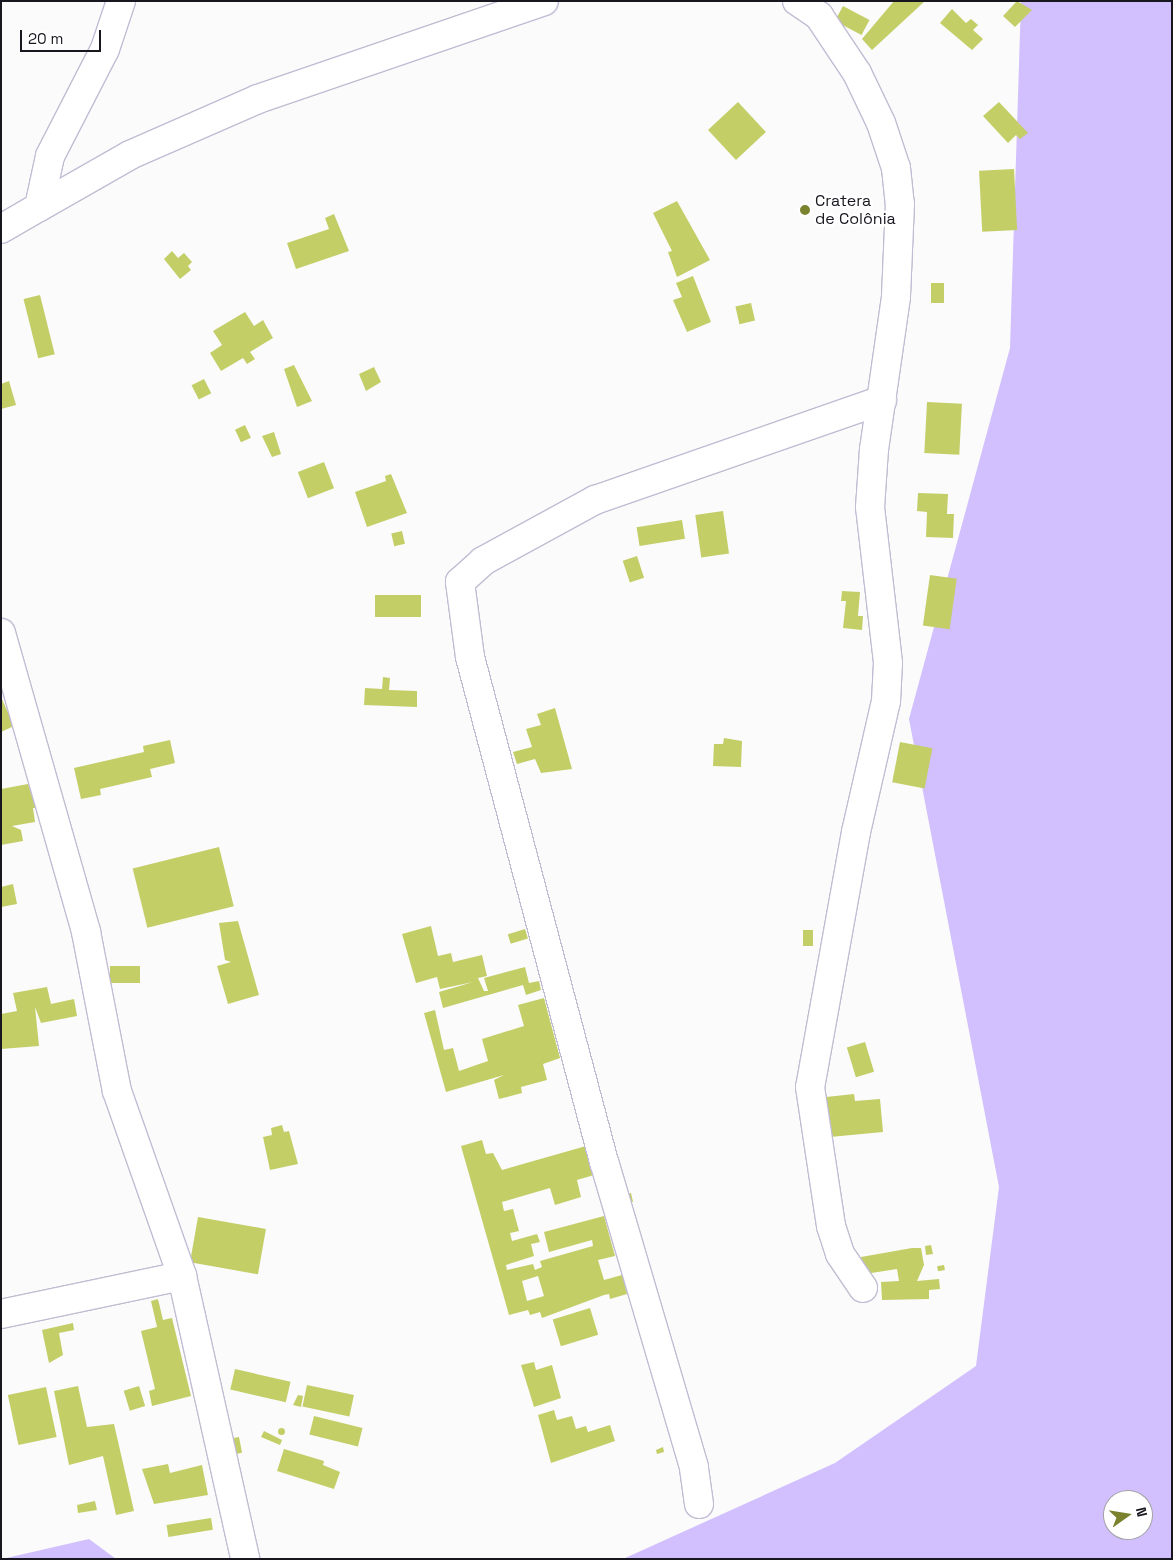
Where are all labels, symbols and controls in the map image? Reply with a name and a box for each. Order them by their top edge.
scale bar [22,20,104,52]
text: 20 m [28,29,63,48]
place label: Cratera de Colônia [815,191,896,229]
marker: Cratera de Colônia [799,204,811,216]
north arrow [1103,1490,1153,1540]
text: N [1132,1505,1151,1518]

